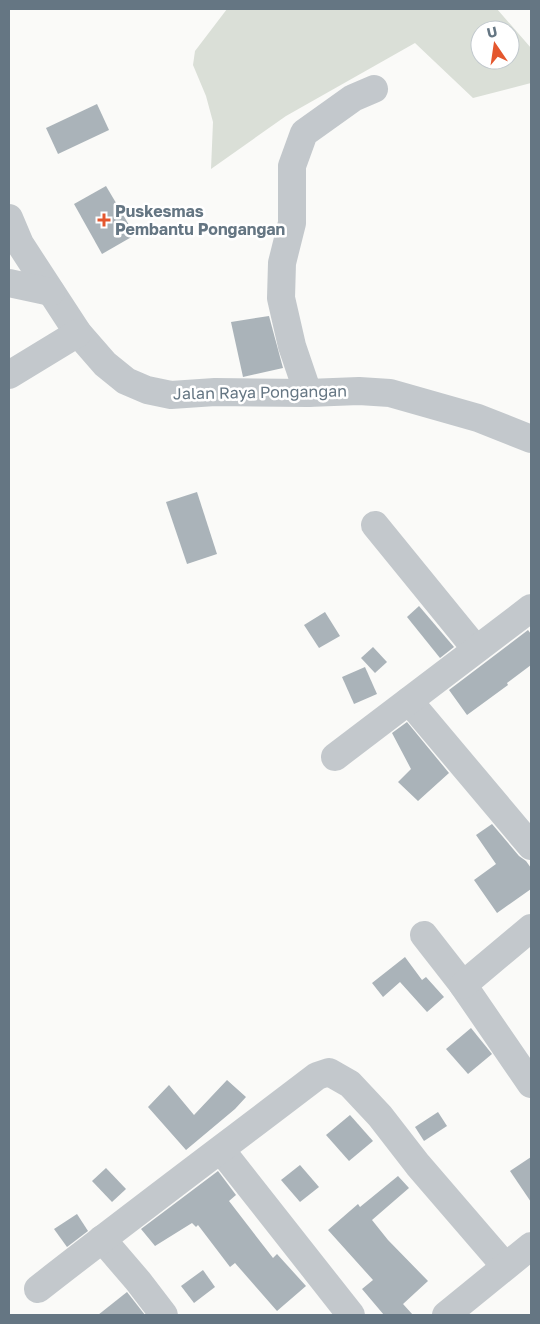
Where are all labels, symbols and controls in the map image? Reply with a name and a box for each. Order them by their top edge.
north arrow [470,20,520,70]
text: U [485,22,499,41]
place label: Puskesmas Pembantu Pongangan [115,201,285,239]
marker: Puskesmas Pembantu Pongangan [97,213,111,227]
street label: Jalan Raya Pongangan [173,380,347,404]

